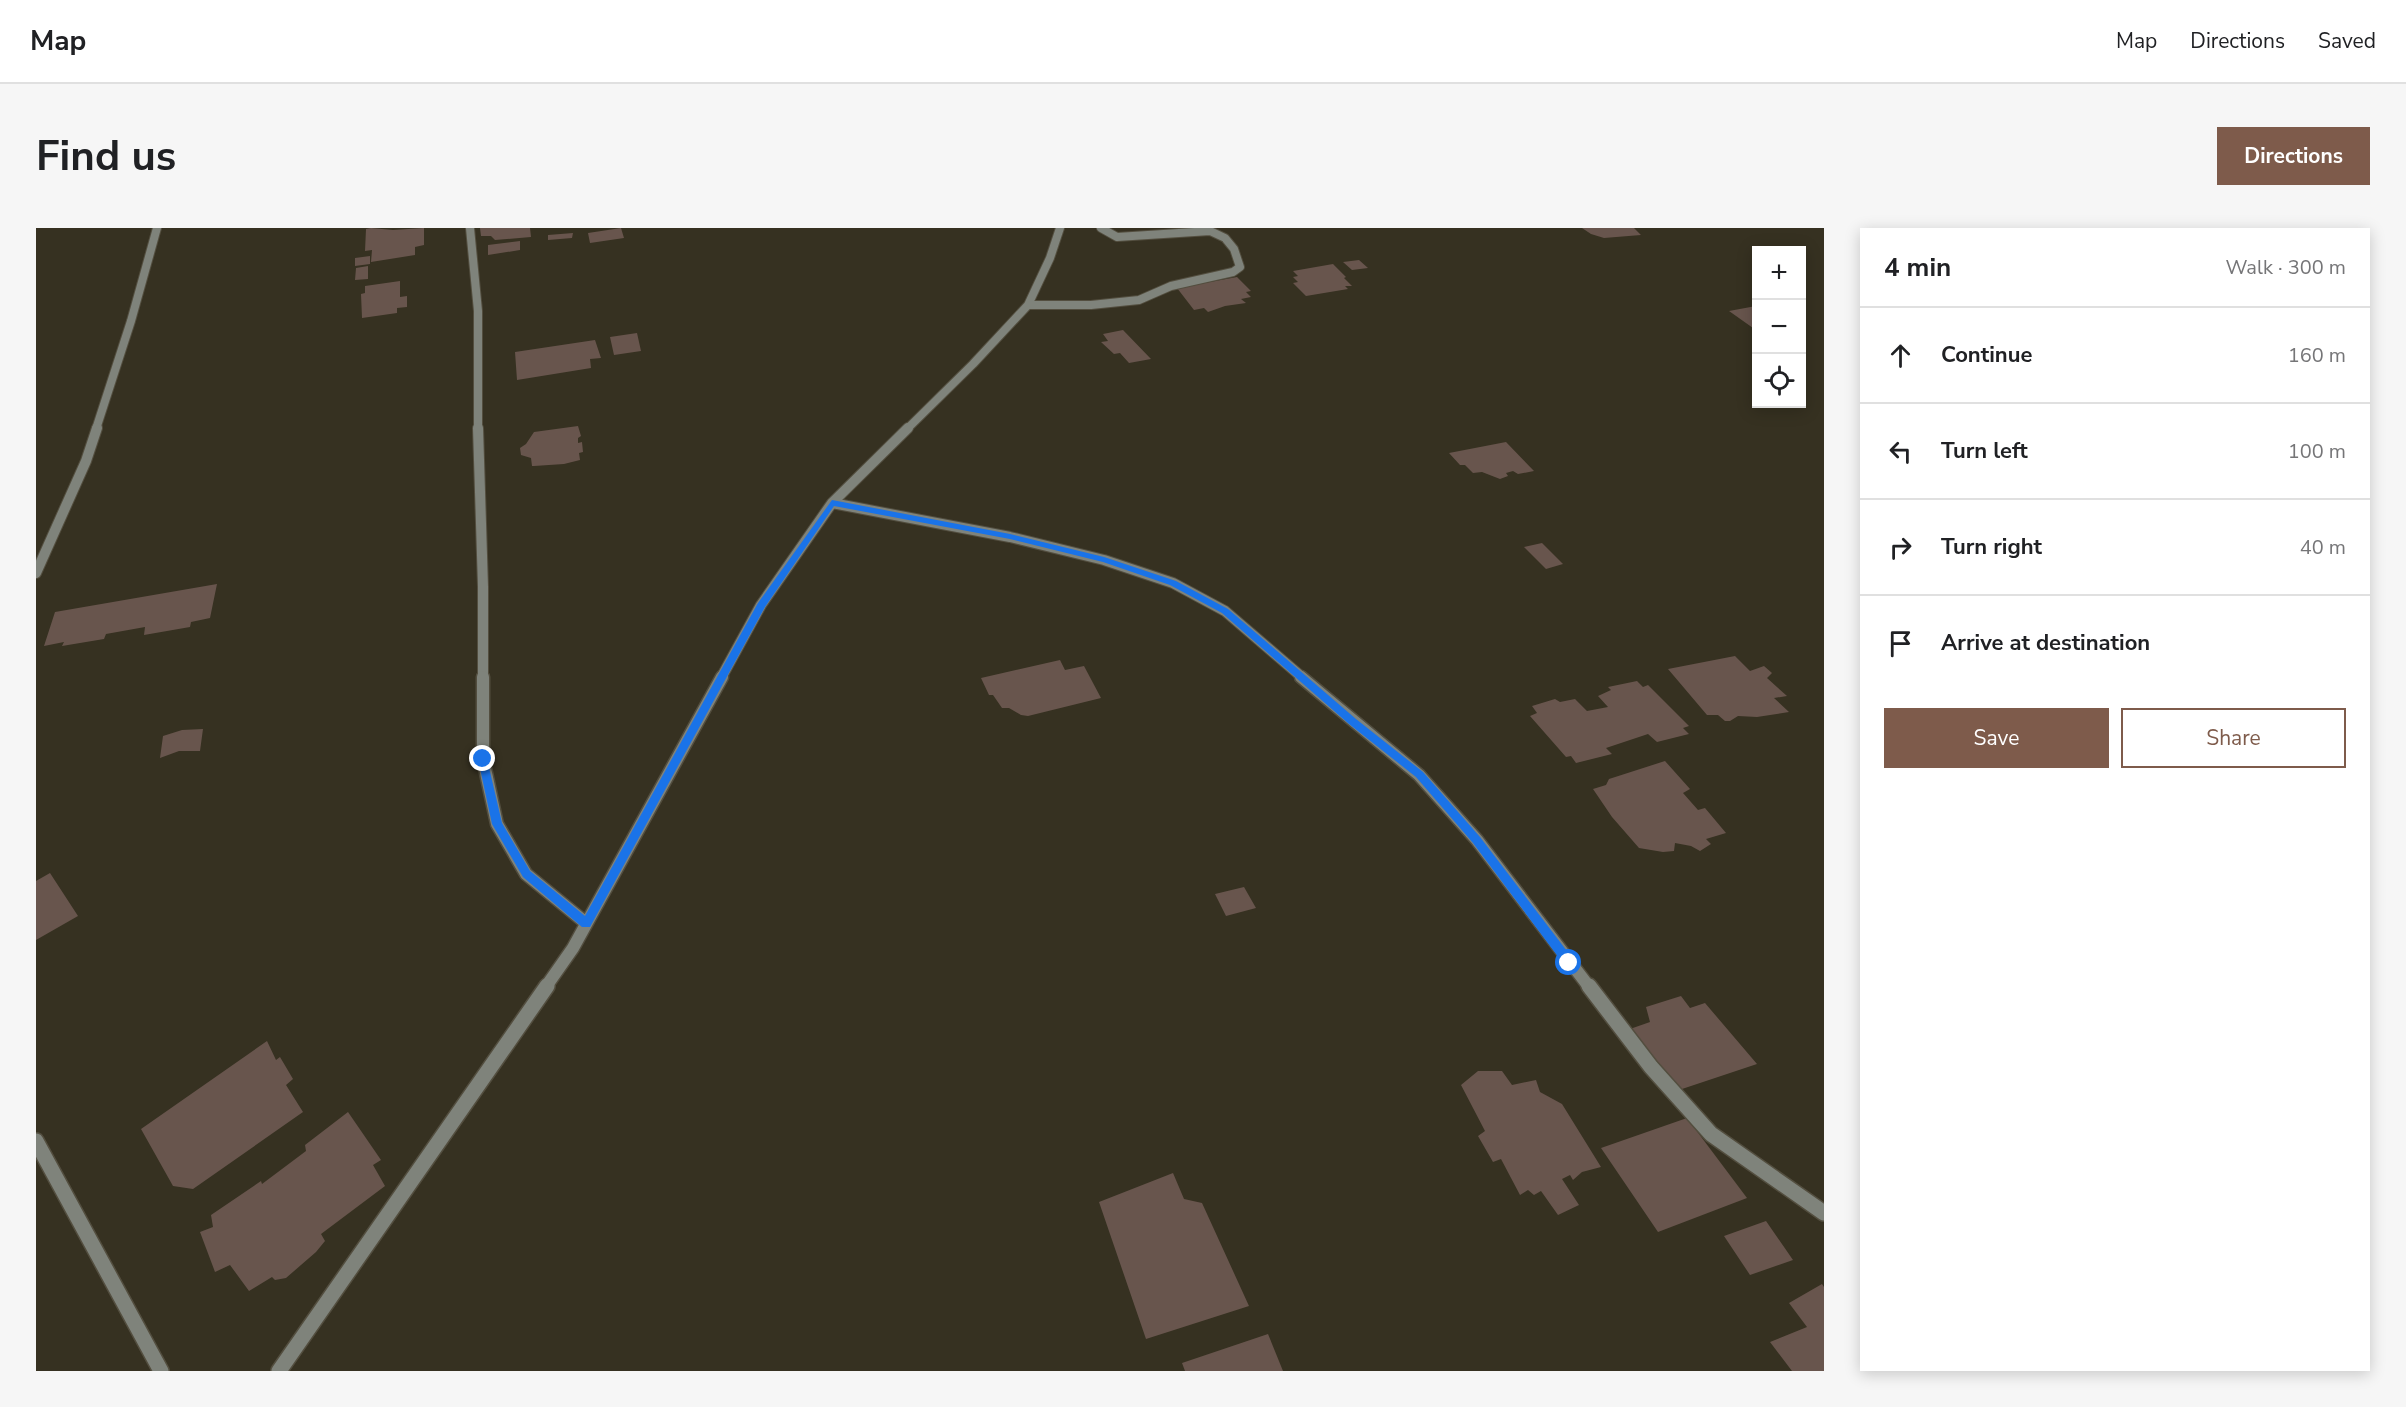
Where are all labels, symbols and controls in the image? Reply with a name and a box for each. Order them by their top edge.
text: Map [30,22,86,60]
text: Map [2116,27,2157,55]
text: Directions [2190,27,2285,55]
text: Saved [2318,27,2376,55]
button: Directions [2217,127,2370,185]
text: Find us [36,128,176,185]
map controls [1752,246,1806,408]
button: + [1752,246,1806,300]
text: 4 min [1884,250,1951,285]
text: Walk · 300 m [2226,254,2346,281]
button: − [1752,300,1806,354]
icon: ahead [1884,339,1917,372]
text: Continue [1941,340,2032,370]
text: 160 m [2288,342,2346,369]
button: locate [1752,354,1806,408]
icon: left [1884,435,1917,468]
text: Turn left [1941,436,2028,466]
text: 100 m [2288,438,2346,465]
icon: right [1884,531,1917,564]
text: Turn right [1941,532,2042,562]
text: 40 m [2300,534,2346,561]
icon: arrive [1884,627,1917,660]
text: Arrive at destination [1941,628,2150,658]
button: Save [1884,708,2109,768]
button: Share [2121,708,2346,768]
route end [469,745,495,771]
route start [1555,949,1581,975]

